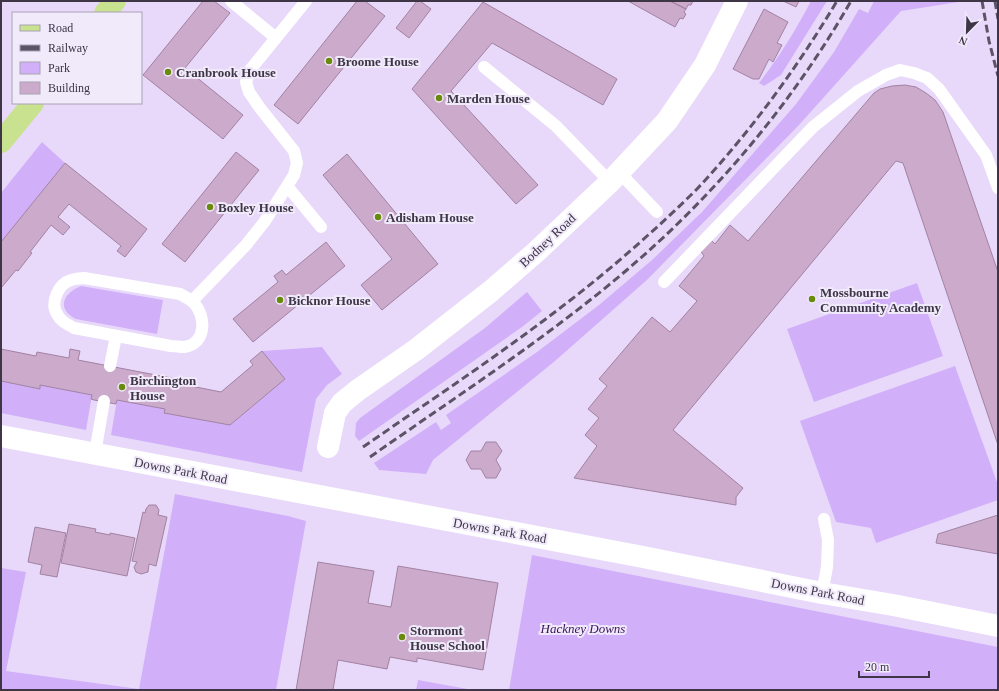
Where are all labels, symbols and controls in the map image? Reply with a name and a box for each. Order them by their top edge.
legend [12,12,142,104]
north arrow [947,12,987,52]
text: Road [48,21,73,35]
text: N [957,34,969,48]
text: Railway [48,41,88,55]
place label: Broome House [337,54,419,69]
marker: Broome House [324,56,334,66]
text: Park [48,61,70,75]
place label: Cranbrook House [176,65,276,80]
marker: Cranbrook House [163,67,173,77]
text: Building [48,81,90,95]
place label: Marden House [447,91,530,106]
marker: Marden House [434,93,444,103]
place label: Boxley House [218,200,294,215]
marker: Boxley House [205,202,215,212]
place label: Adisham House [386,210,474,225]
street label: Bodney Road [516,210,579,270]
marker: Adisham House [373,212,383,222]
place label: Mossbourne Community Academy [820,285,941,315]
place label: Bicknor House [288,293,371,308]
marker: Mossbourne Community Academy [807,294,817,304]
marker: Bicknor House [275,295,285,305]
place label: Birchington House [130,373,197,403]
marker: Birchington House [117,382,127,392]
street label: Downs Park Road [133,454,229,487]
street label: Downs Park Road [452,515,548,546]
street label: Downs Park Road [770,575,866,608]
park label: Hackney Downs [540,621,625,636]
place label: Stormont House School [410,623,485,653]
marker: Stormont House School [397,632,407,642]
scale bar [859,653,929,679]
text: 20 m [865,660,890,674]

